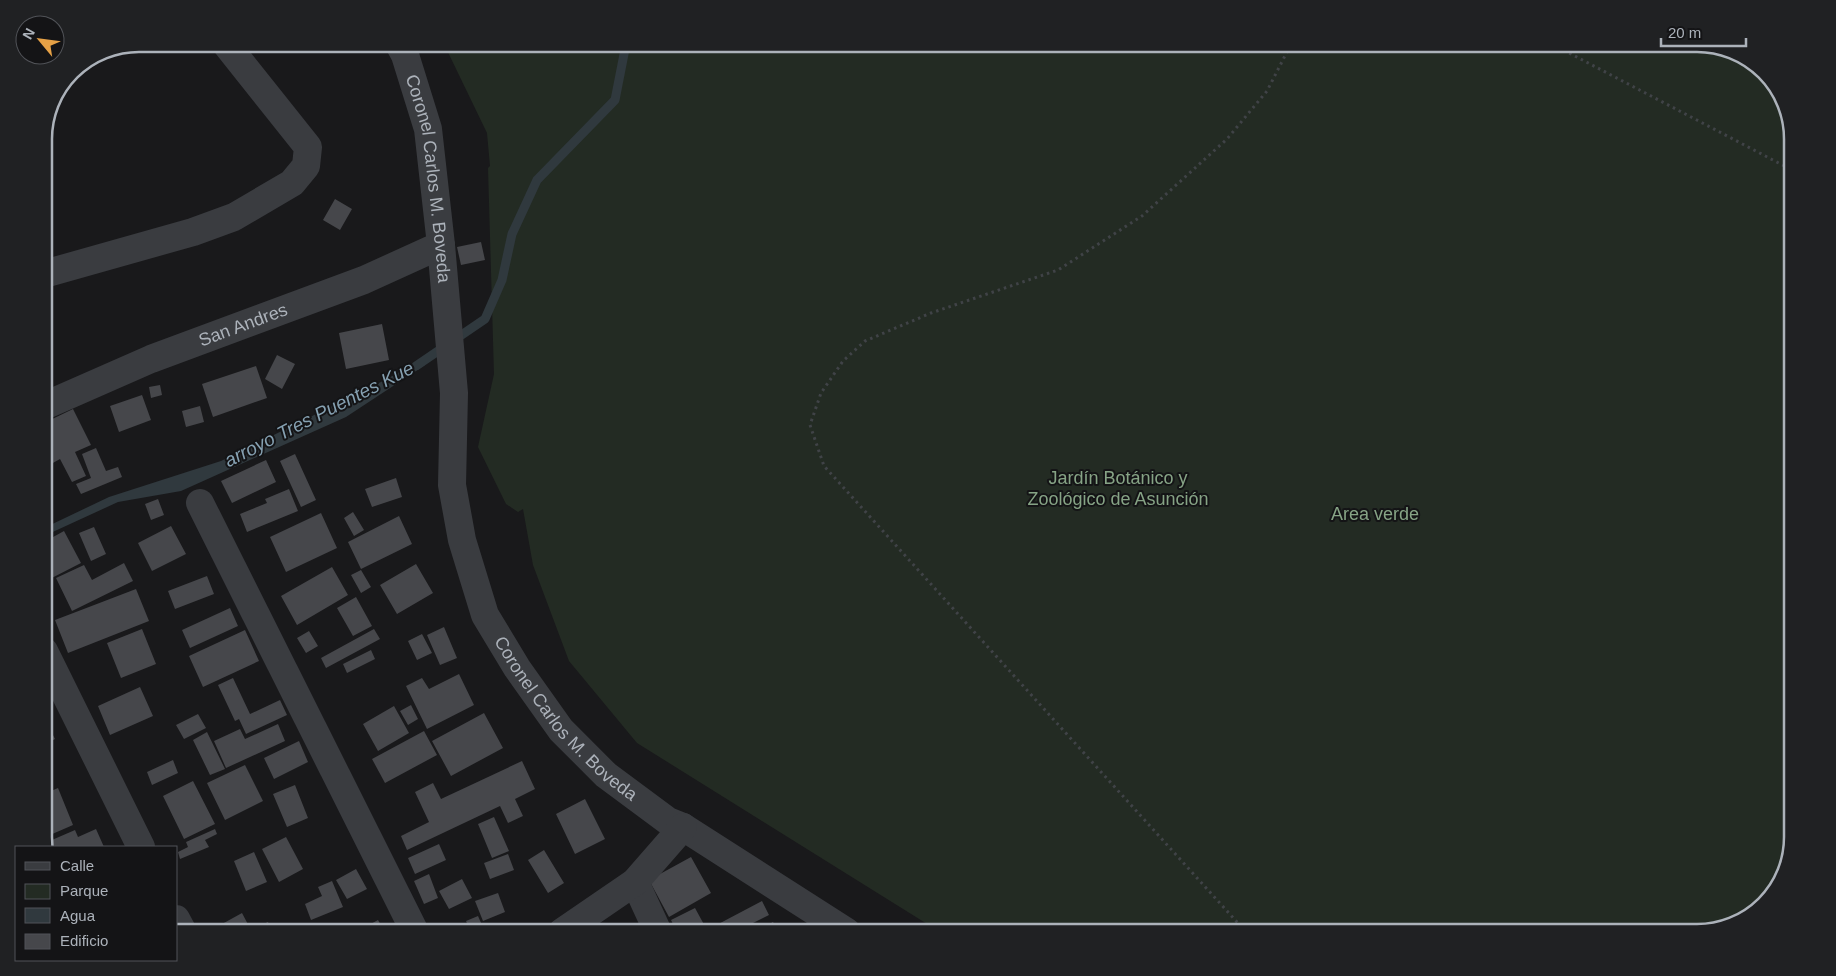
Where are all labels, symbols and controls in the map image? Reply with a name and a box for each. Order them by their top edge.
north arrow [15,15,65,65]
scale bar [1661,15,1746,47]
text: 20 m [1668,24,1701,41]
text: N [19,25,38,42]
street label: Coronel Carlos M. Boveda [402,72,454,285]
street label: San Andres [196,299,290,350]
water label: arroyo Tres Puentes Kue [221,357,417,471]
park label: Jardín Botánico y Zoológico de Asunción [1027,468,1209,509]
park label: Area verde [1331,504,1419,524]
street label: Coronel Carlos M. Boveda [490,633,642,805]
legend [15,846,178,961]
text: Calle [60,857,94,874]
text: Parque [60,882,108,899]
text: Agua [60,907,96,924]
text: Edificio [60,932,108,949]

